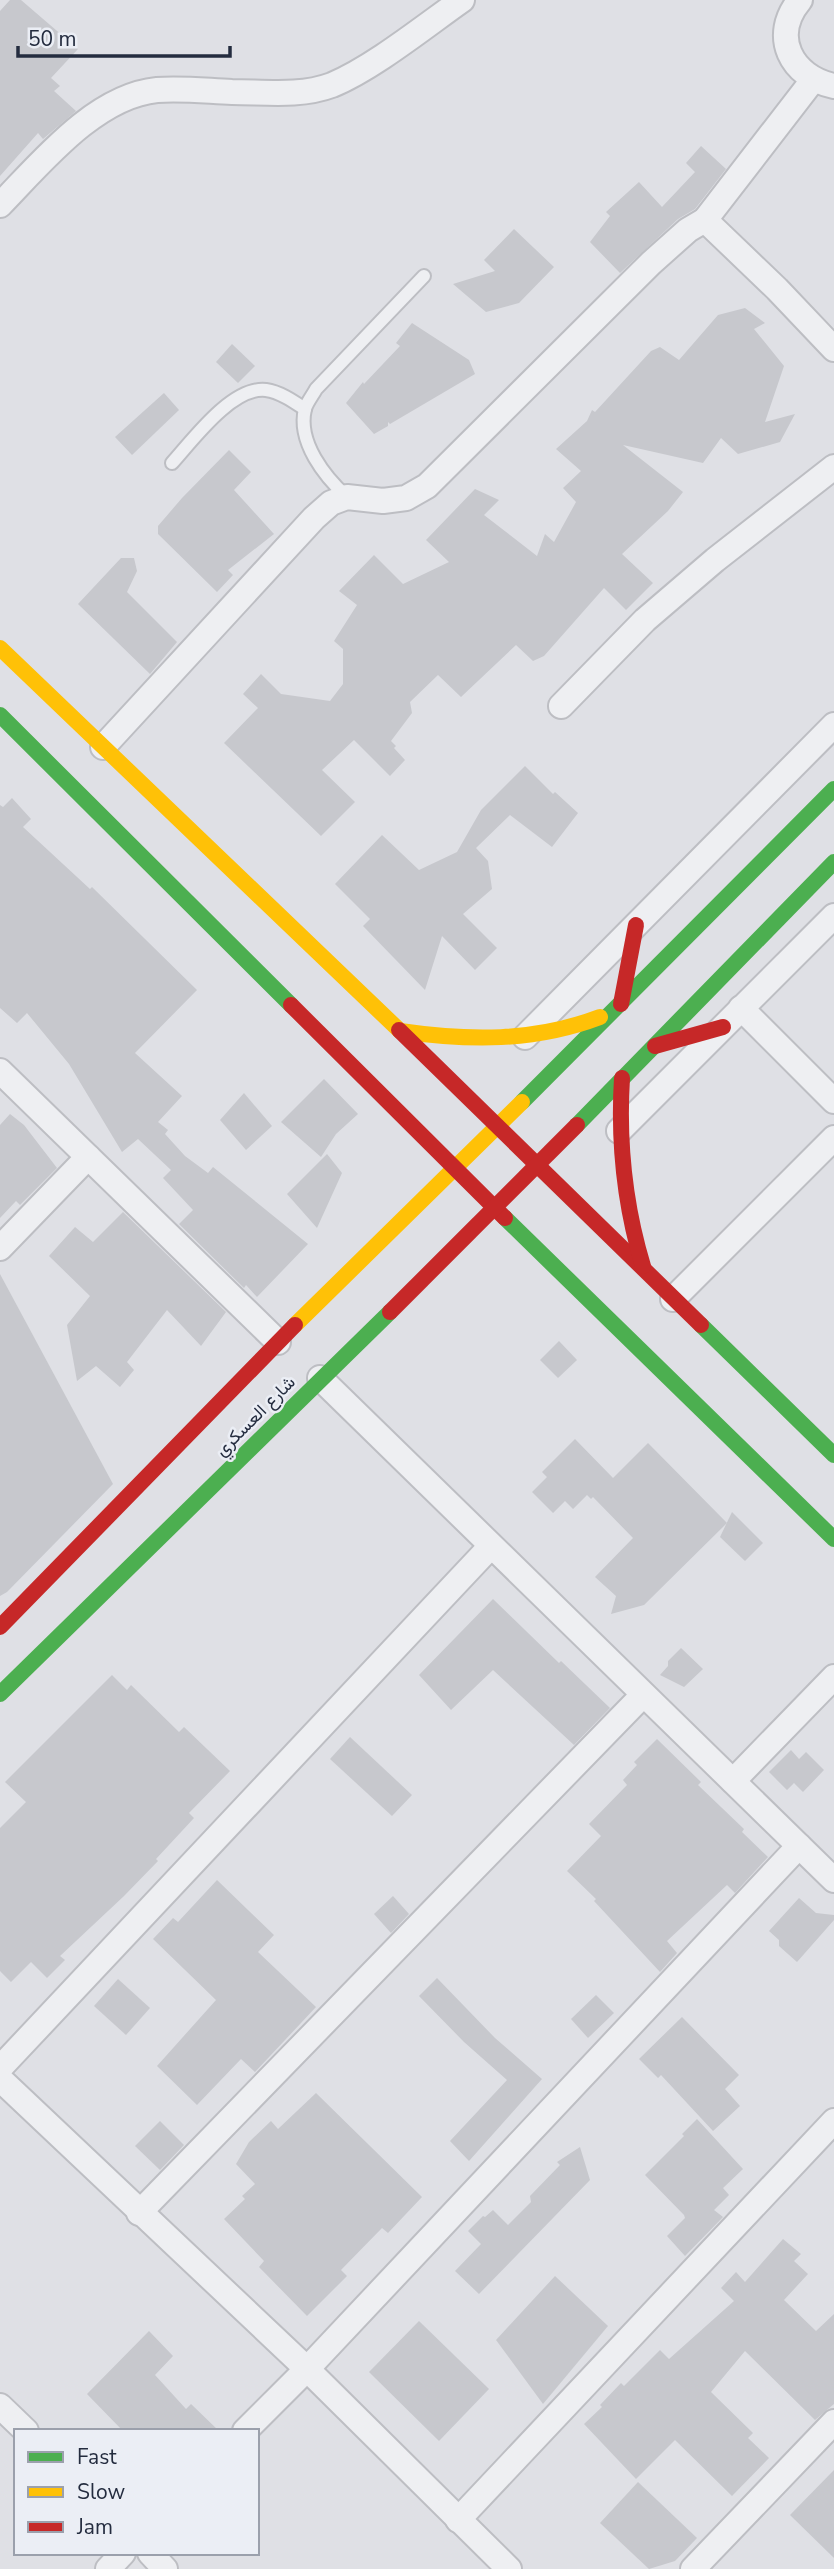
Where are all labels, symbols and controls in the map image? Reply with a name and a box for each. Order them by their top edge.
scale bar [18,14,229,58]
text: 50 m [28,25,77,53]
street label: شارع العسكري [210,1371,303,1464]
legend [14,2429,259,2555]
text: Fast [77,2443,117,2471]
text: Slow [77,2478,126,2506]
text: Jam [76,2513,113,2541]

